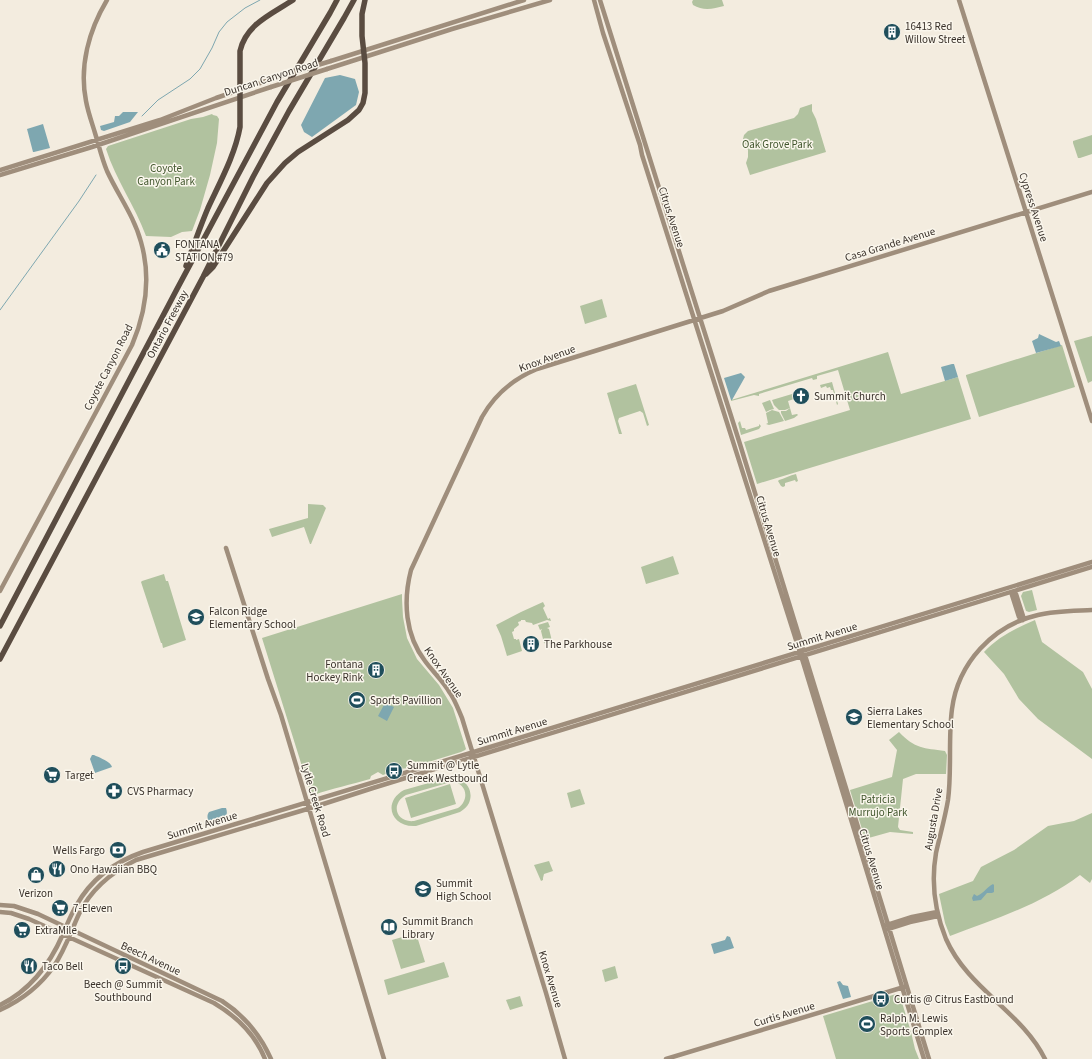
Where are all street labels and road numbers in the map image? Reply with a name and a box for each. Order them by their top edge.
street label: Duncan Canyon Road [222,55,320,100]
street label: Cypress Avenue [1015,171,1052,244]
street label: Citrus Avenue [655,185,689,250]
street label: Casa Grande Avenue [843,223,938,265]
street label: Ontario Freeway [143,287,192,361]
street label: Coyote Canyon Road [80,321,137,413]
street label: Knox Avenue [517,341,578,376]
street label: Citrus Avenue [752,494,785,559]
street label: Summit Avenue [785,619,860,654]
street label: Knox Avenue [420,644,467,701]
street label: Summit Avenue [475,714,550,749]
street label: Lytle Creek Road [297,761,334,839]
street label: Augusta Drive [921,786,946,851]
street label: Summit Avenue [165,808,240,843]
street label: Citrus Avenue [855,827,888,892]
street label: Beech Avenue [118,938,184,979]
street label: Knox Avenue [535,949,567,1010]
street label: Curtis Avenue [752,998,817,1031]

